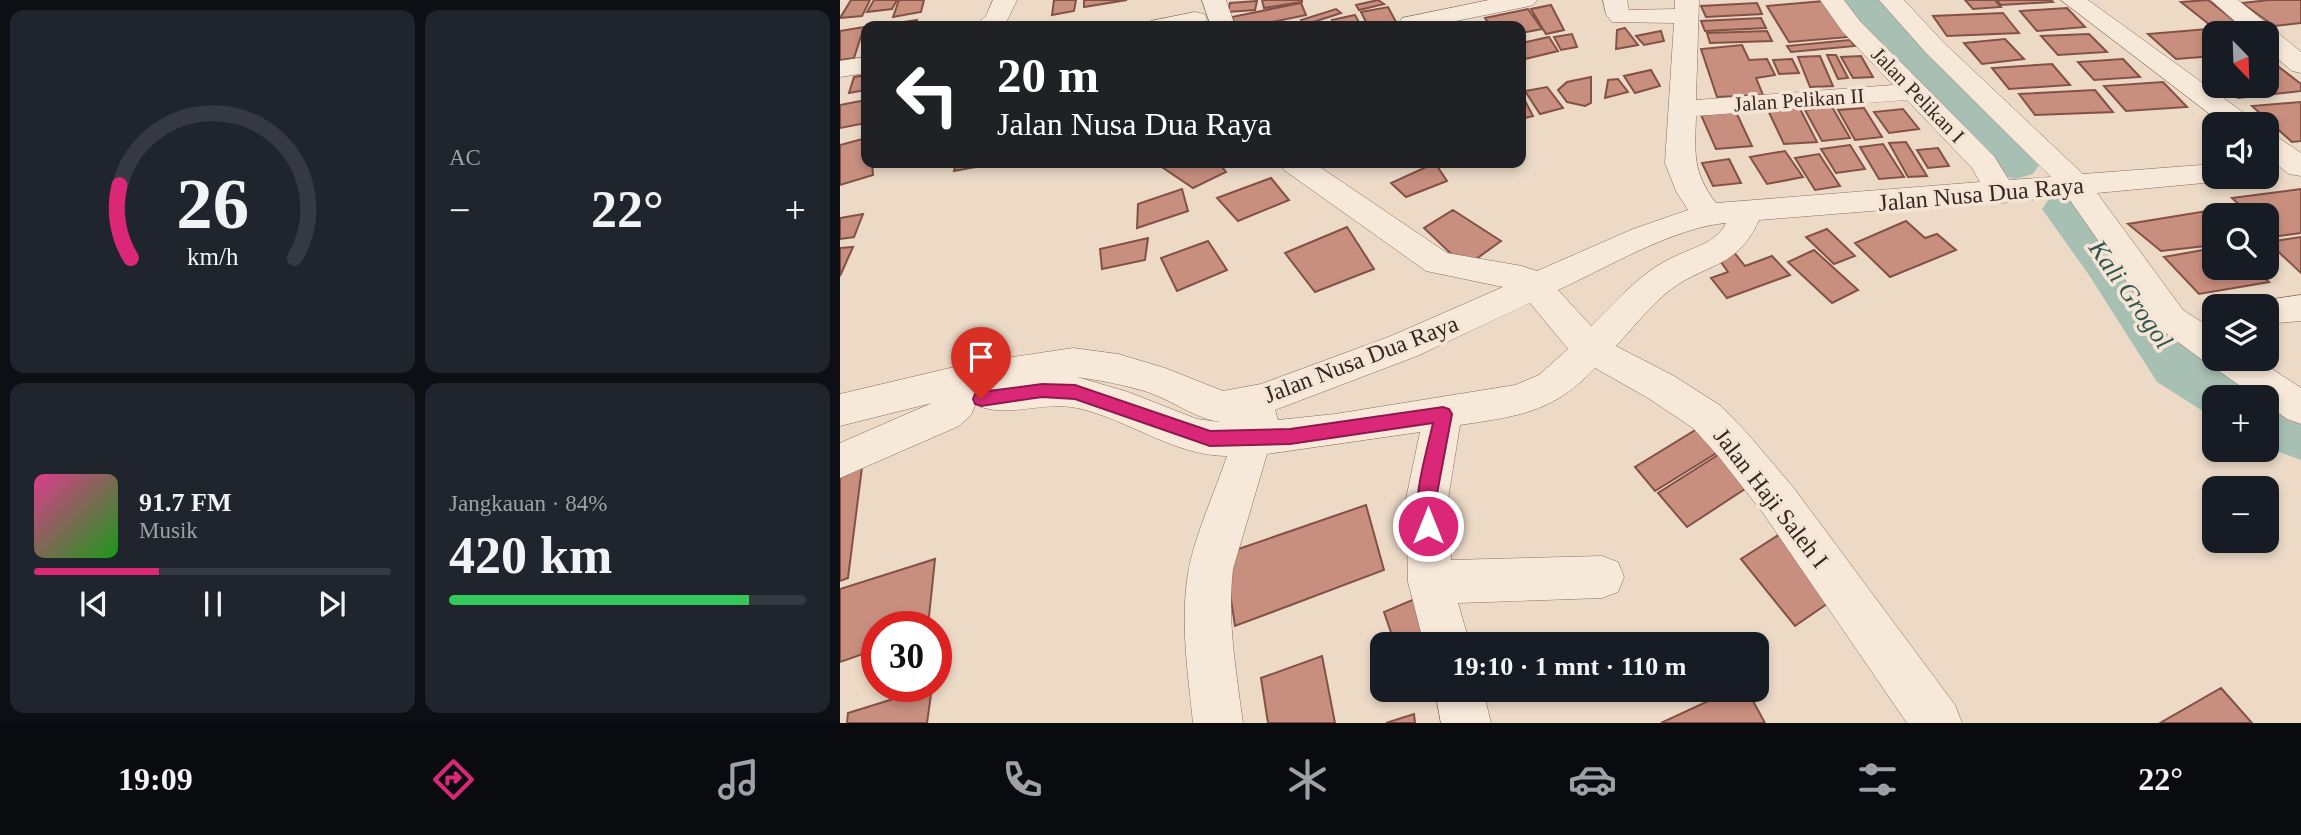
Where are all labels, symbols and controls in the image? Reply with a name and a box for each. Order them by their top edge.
north arrow [2202,21,2278,98]
map controls [2202,21,2279,553]
street label: Jalan Pelikan I [1866,42,1970,148]
text: 20 m [997,48,1099,103]
icon: left [882,49,973,140]
street label: Jalan Pelikan II [1733,83,1865,117]
text: Jalan Nusa Dua Raya [997,106,1272,142]
button: sound [2202,112,2279,189]
text: AC [449,145,481,170]
text: 26 [176,163,249,244]
street label: Jalan Nusa Dua Raya [1877,172,2085,216]
text: 22° [591,181,664,238]
text: − [449,189,470,231]
text: + [785,189,806,231]
button: search [2202,203,2279,280]
water label: Kali Grogol [2082,234,2178,354]
text: km/h [187,242,239,269]
button: layers [2202,294,2279,371]
street label: Jalan Nusa Dua Raya [1260,310,1462,408]
pin [951,327,1011,399]
icon: arrive [962,338,1000,376]
button: + [2202,385,2279,462]
street label: Jalan Haji Saleh I [1708,423,1834,573]
button: − [2202,476,2279,553]
text: 91.7 FM [139,488,231,517]
position arrow [1391,489,1465,563]
text: Jangkauan · 84% [449,491,607,516]
text: Musik [139,518,198,543]
text: 420 km [449,527,612,584]
icon: previous [75,585,113,623]
icon: pause [194,585,232,623]
icon: next [313,585,351,623]
speed limit sign: 30 [861,611,952,702]
text: 19:10 · 1 mnt · 110 m [1453,652,1687,681]
icon: directions [429,755,478,804]
icon: music [714,755,763,804]
icon: phone [998,755,1047,804]
icon: climate [1283,755,1332,804]
icon: car [1568,755,1617,804]
icon: filters [1853,755,1902,804]
text: 19:09 [118,761,193,797]
text: 22° [2138,761,2183,797]

